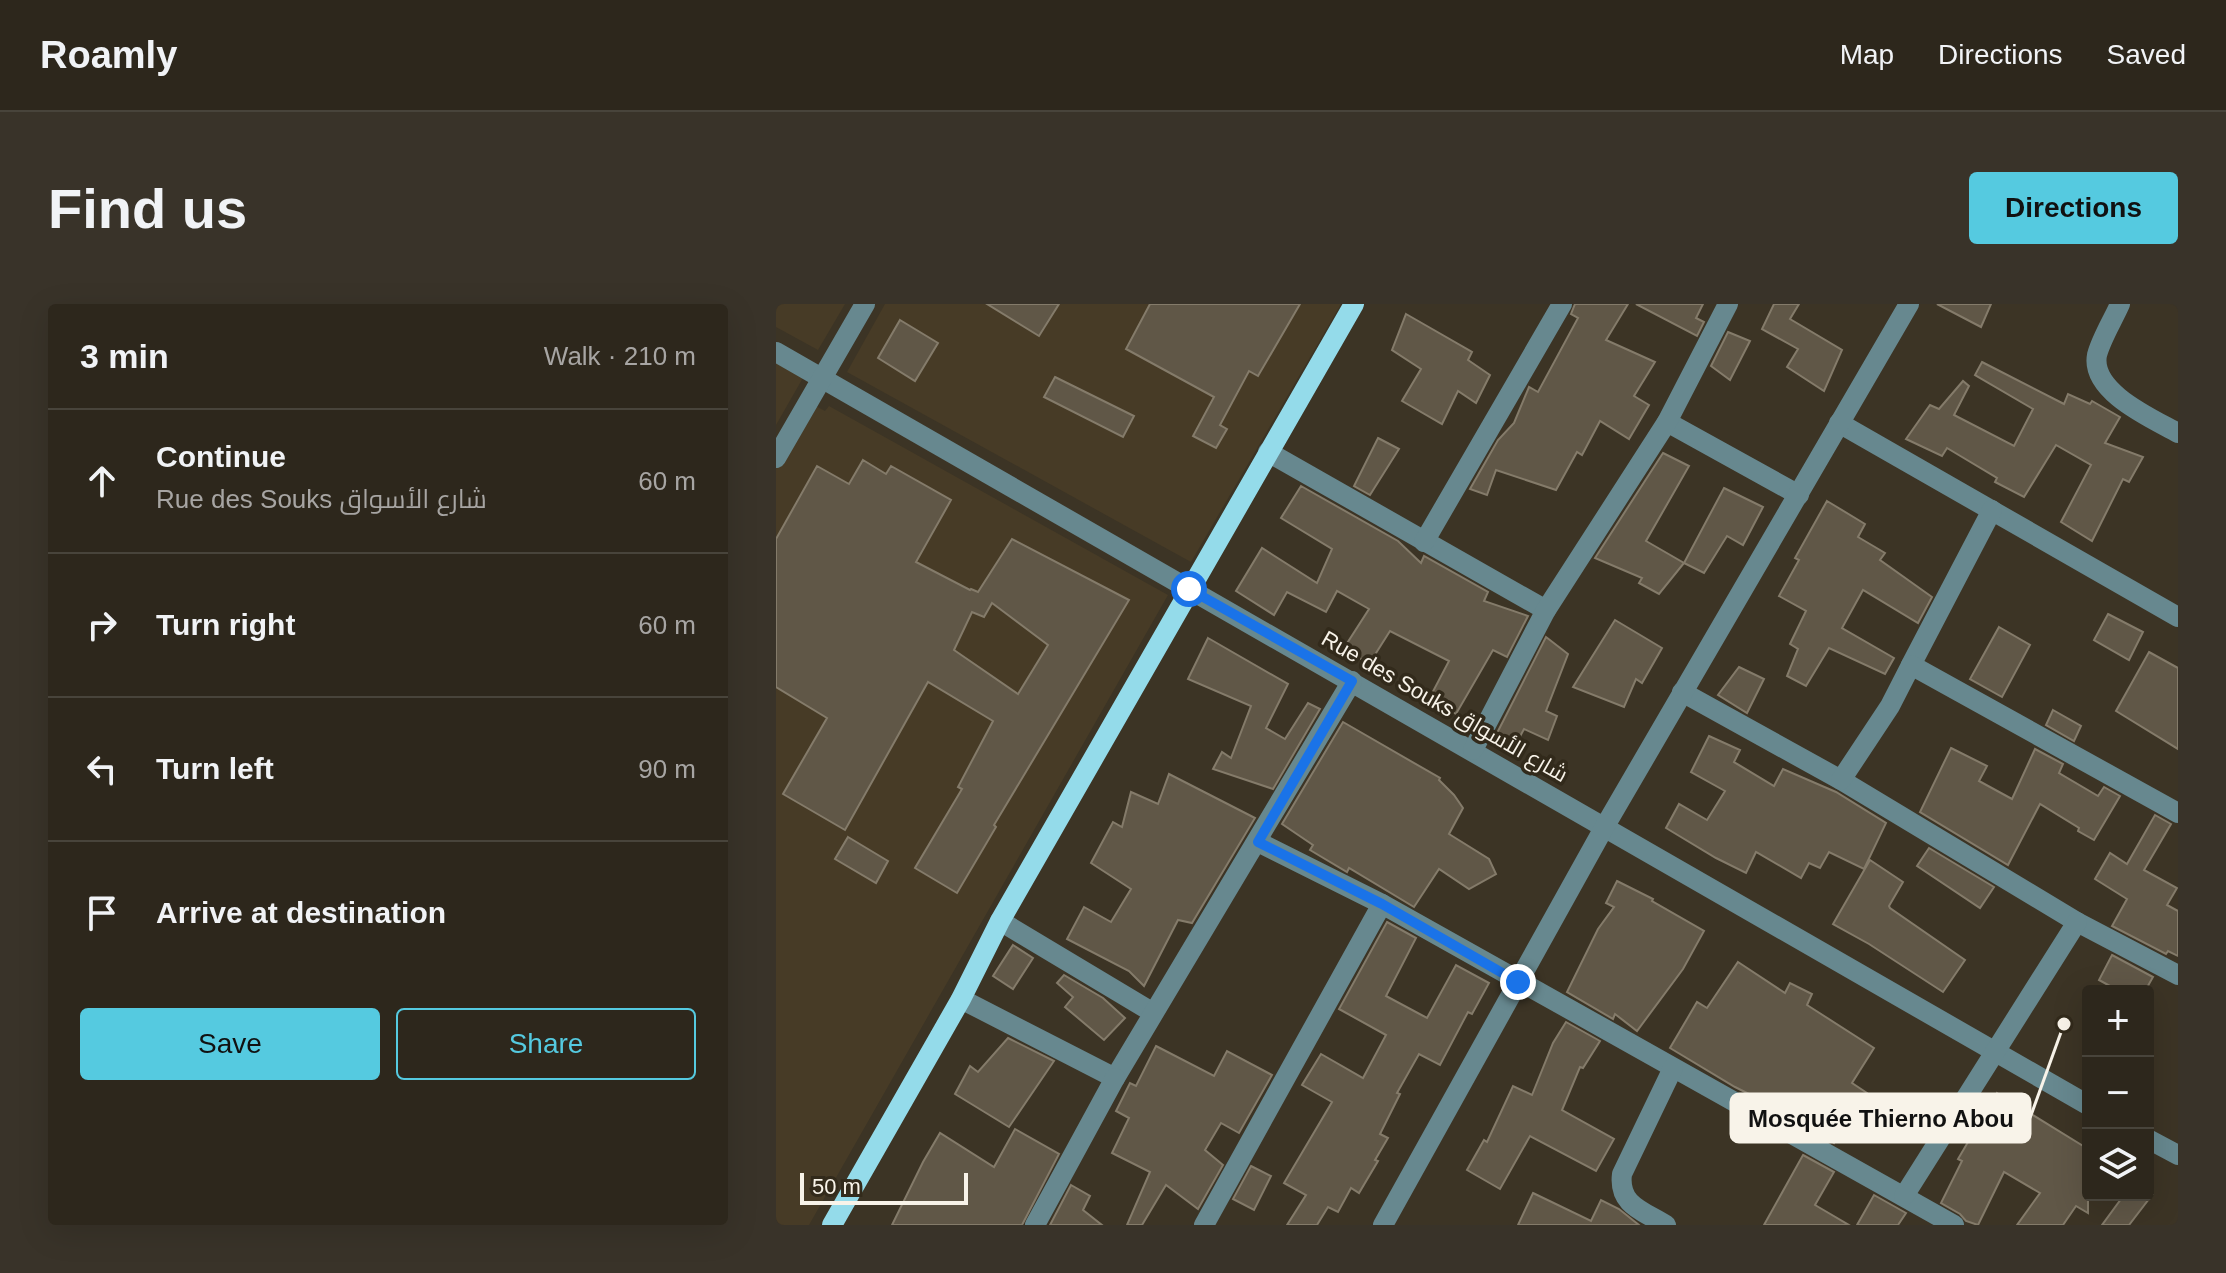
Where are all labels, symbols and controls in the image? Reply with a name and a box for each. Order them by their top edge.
text: Roamly [40,34,177,76]
text: Map [1840,39,1894,70]
text: Directions [1938,39,2063,70]
text: Saved [2107,39,2186,70]
button: Directions [1969,172,2178,244]
text: Find us [48,177,247,240]
text: 3 min [80,337,169,375]
text: Walk · 210 m [544,341,696,371]
text: Continue [156,440,286,473]
icon: ahead [80,459,124,503]
text: 60 m [638,466,696,496]
text: Rue des Souks شارع الأسواق [156,484,487,514]
route start [1171,571,1207,607]
icon: right [80,603,124,647]
text: Turn right [156,608,295,641]
text: 60 m [638,610,696,640]
street label: Rue des Souks شارع الأسواق [1316,626,1572,789]
icon: left [80,747,124,791]
text: Turn left [156,752,274,785]
text: 90 m [638,754,696,784]
icon: arrive [80,891,124,935]
text: Arrive at destination [156,896,446,929]
route end [1500,964,1536,1000]
map controls [2082,985,2154,1201]
button: + [2082,985,2154,1057]
button: Save [80,1008,380,1080]
button: Share [396,1008,696,1080]
button: − [2082,1057,2154,1129]
callout: Mosquée Thierno Abou [1731,1094,2030,1142]
text: Mosquée Thierno Abou [1748,1105,2014,1132]
button: layers [2082,1129,2154,1201]
scale bar [800,1169,968,1205]
text: 50 m [812,1174,861,1199]

